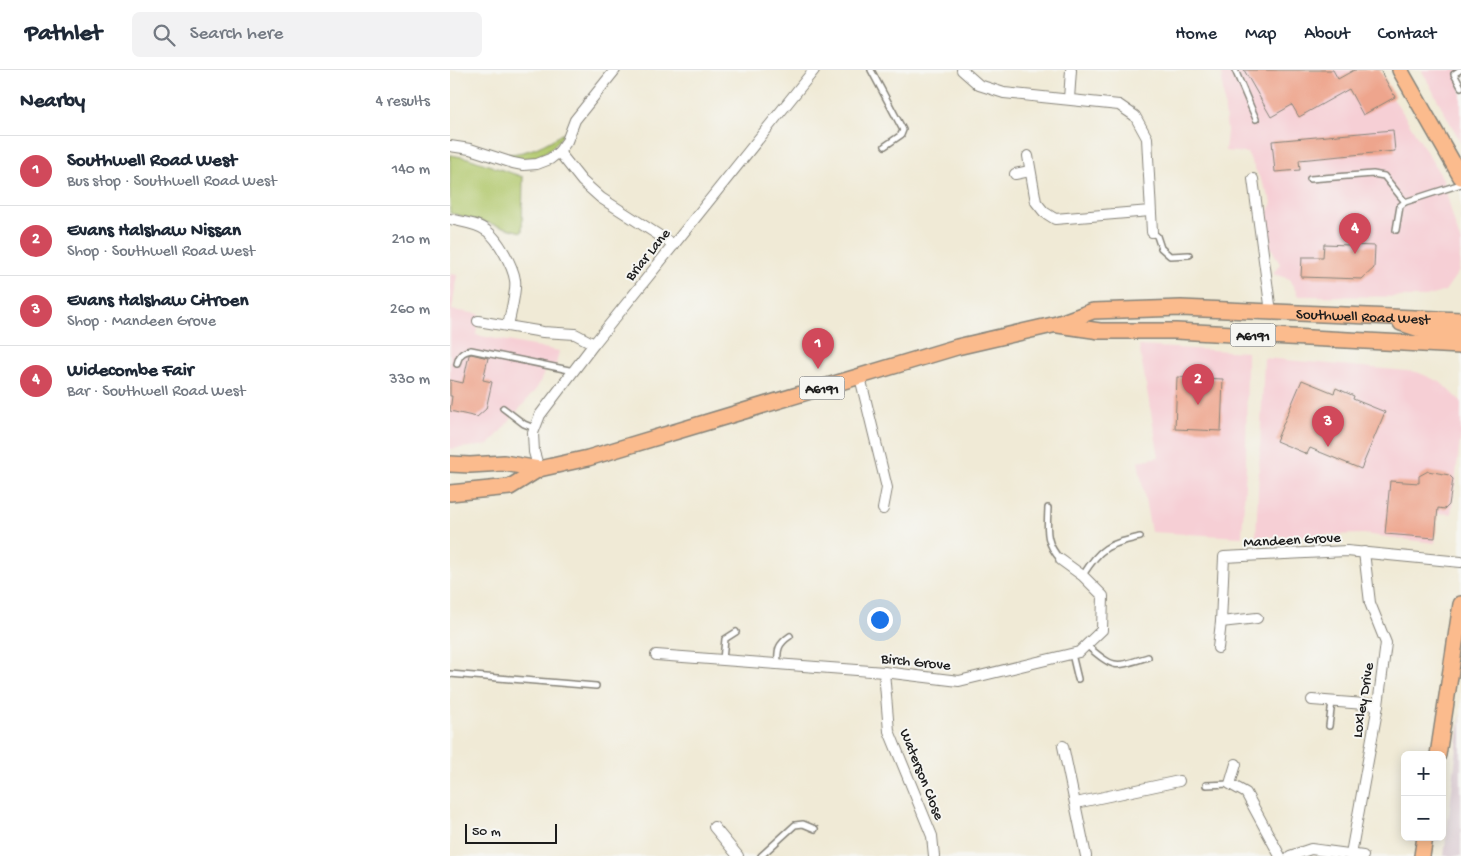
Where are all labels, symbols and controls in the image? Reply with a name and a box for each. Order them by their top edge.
search box [132,12,482,57]
text: Pathlet [25,20,102,49]
icon: search [150,21,178,49]
text: Search here [190,23,283,46]
text: Home [1175,24,1217,45]
text: Map [1245,24,1276,45]
text: About [1304,24,1350,45]
text: Contact [1378,24,1436,45]
text: Nearby [20,90,85,115]
text: 4 results [375,93,430,112]
text: Southwell Road West [67,150,237,173]
text: 1 [33,161,39,180]
text: 140 m [392,161,430,180]
text: Bus stop · Southwell Road West [67,173,276,192]
pin: 4 [1339,213,1371,254]
text: Evans Halshaw Nissan [67,220,241,243]
street label: Briar Lane [621,225,675,286]
text: 2 [32,231,40,250]
text: 210 m [391,231,430,250]
text: Shop · Southwell Road West [67,243,255,262]
text: Evans Halshaw Citroen [67,290,248,313]
text: 3 [32,301,40,320]
text: 260 m [390,301,430,320]
street label: Southwell Road West [1295,306,1432,330]
text: Shop · Mandeen Grove [67,313,216,332]
road number: A6191 [1230,324,1276,346]
pin: 1 [802,328,834,369]
text: Widecombe Fair [67,360,193,383]
pin: 2 [1182,364,1214,405]
text: 4 [32,371,40,390]
text: 330 m [389,371,430,390]
road number: A6191 [800,376,844,400]
text: Bar · Southwell Road West [67,383,245,402]
pin: 3 [1312,406,1344,447]
street label: Mandeen Grove [1243,529,1342,553]
your location [867,607,893,633]
street label: Birch Grove [879,650,952,676]
street label: Loxley Drive [1349,661,1379,739]
street label: Waterson Close [895,727,948,823]
map controls [1401,751,1446,841]
button: + [1401,751,1446,796]
button: − [1401,796,1446,841]
scale bar [465,821,558,844]
text: 50 m [472,824,501,841]

